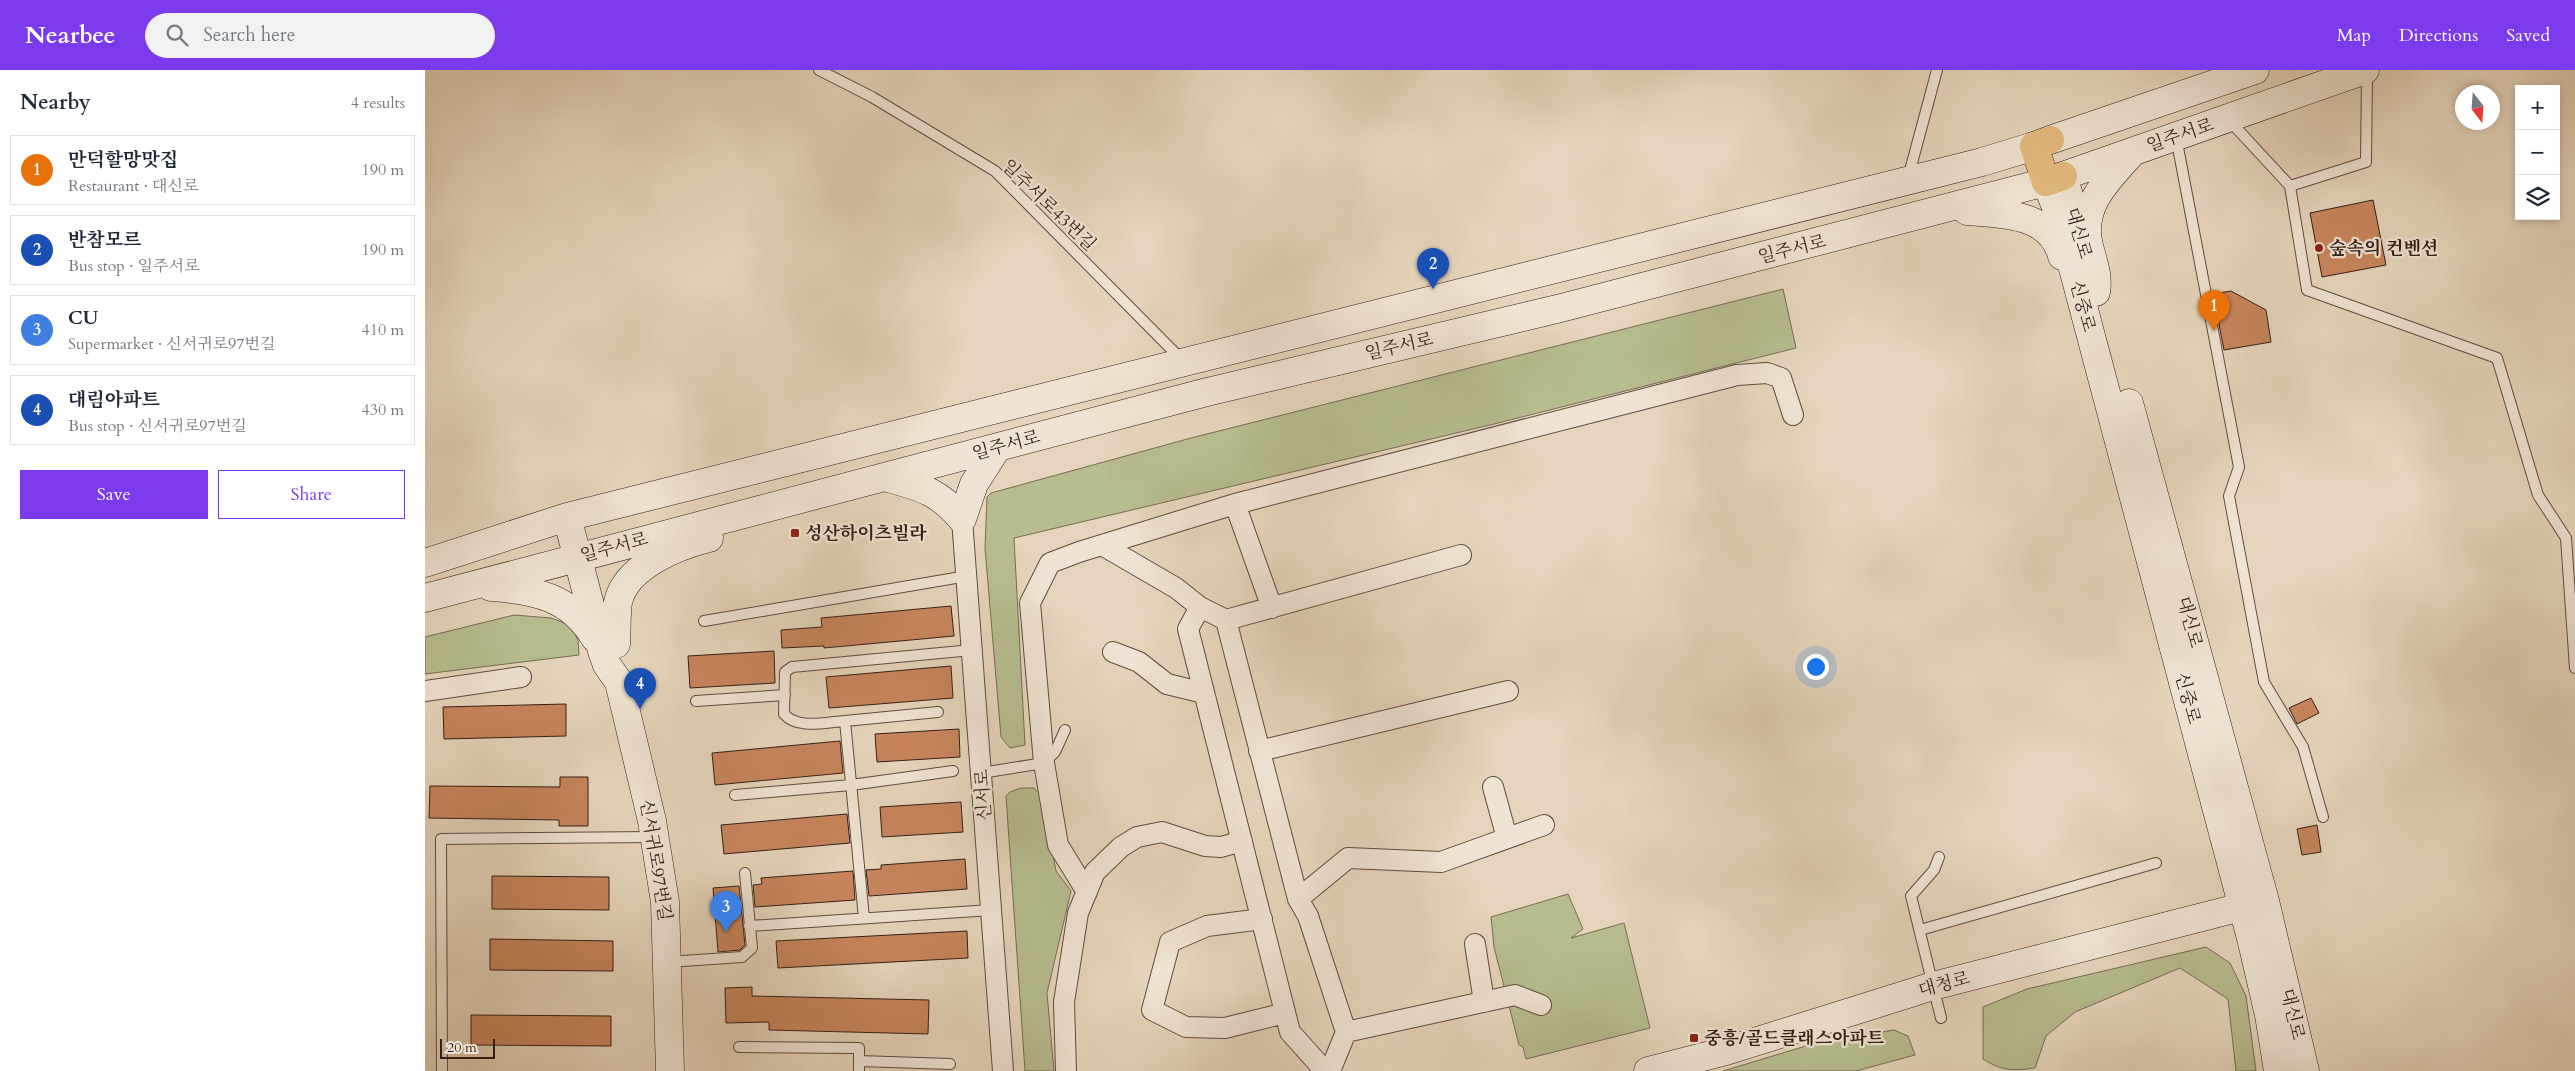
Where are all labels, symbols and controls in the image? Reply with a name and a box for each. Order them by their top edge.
search box [145,13,495,58]
text: Nearbee [25,19,115,52]
icon: search [163,21,191,49]
text: Search here [203,22,295,48]
text: Map [2337,23,2371,48]
text: Directions [2399,23,2478,48]
text: Saved [2506,23,2550,48]
north arrow [2455,85,2500,130]
map controls [2515,85,2560,220]
button: + [2515,85,2560,130]
text: Nearby [20,88,91,117]
text: 4 results [351,92,405,114]
street label: 일주서로 [2143,112,2217,159]
button: − [2515,130,2560,175]
text: 만덕할망맛집 [68,147,178,173]
street label: 일주서로43번길 [996,154,1101,257]
text: 1 [33,159,41,181]
text: 190 m [362,159,404,181]
text: Restaurant · 대신로 [68,175,198,197]
button: layers [2515,175,2560,220]
street label: 대신로 [2059,205,2098,262]
text: 반참모르 [68,227,141,253]
street label: 일주서로 [1755,229,1829,270]
place label: 숲속의 컨벤션 [2329,236,2438,261]
text: 2 [33,239,41,261]
text: 190 m [362,239,404,261]
marker: 숲속의 컨벤션 [2313,242,2325,254]
pin: 2 [1417,248,1449,289]
text: Bus stop · 일주서로 [68,255,199,277]
street label: 신중로 [2064,278,2101,335]
pin: 1 [2198,290,2230,331]
text: CU [68,305,98,331]
text: 3 [33,319,41,341]
text: 410 m [362,319,404,341]
street label: 일주서로 [1362,326,1436,366]
text: Supermarket · 신서귀로97번길 [68,333,275,355]
text: 대림아파트 [68,387,160,413]
text: 4 [33,399,41,421]
text: 430 m [362,399,404,421]
text: Bus stop · 신서귀로97번길 [68,415,247,437]
street label: 일주서로 [969,424,1043,467]
button: Save [20,470,208,519]
button: Share [218,470,405,519]
place label: 성산하이츠빌라 [805,521,927,546]
street label: 일주서로 [577,526,651,569]
marker: 성산하이츠빌라 [789,527,801,539]
street label: 대신로 [2171,594,2208,651]
your location [1803,654,1829,680]
pin: 4 [624,668,656,709]
street label: 신중로 [2169,670,2206,727]
street label: 신서로 [969,768,998,822]
street label: 신서귀로97번길 [634,797,677,923]
pin: 3 [710,891,742,932]
street label: 대청로 [1916,966,1973,1003]
street label: 대신로 [2274,986,2311,1042]
place label: 중흥/골드클래스아파트 [1704,1026,1885,1051]
marker: 중흥/골드클래스아파트 [1688,1032,1700,1044]
scale bar [440,1036,495,1059]
text: 20 m [447,1038,477,1057]

